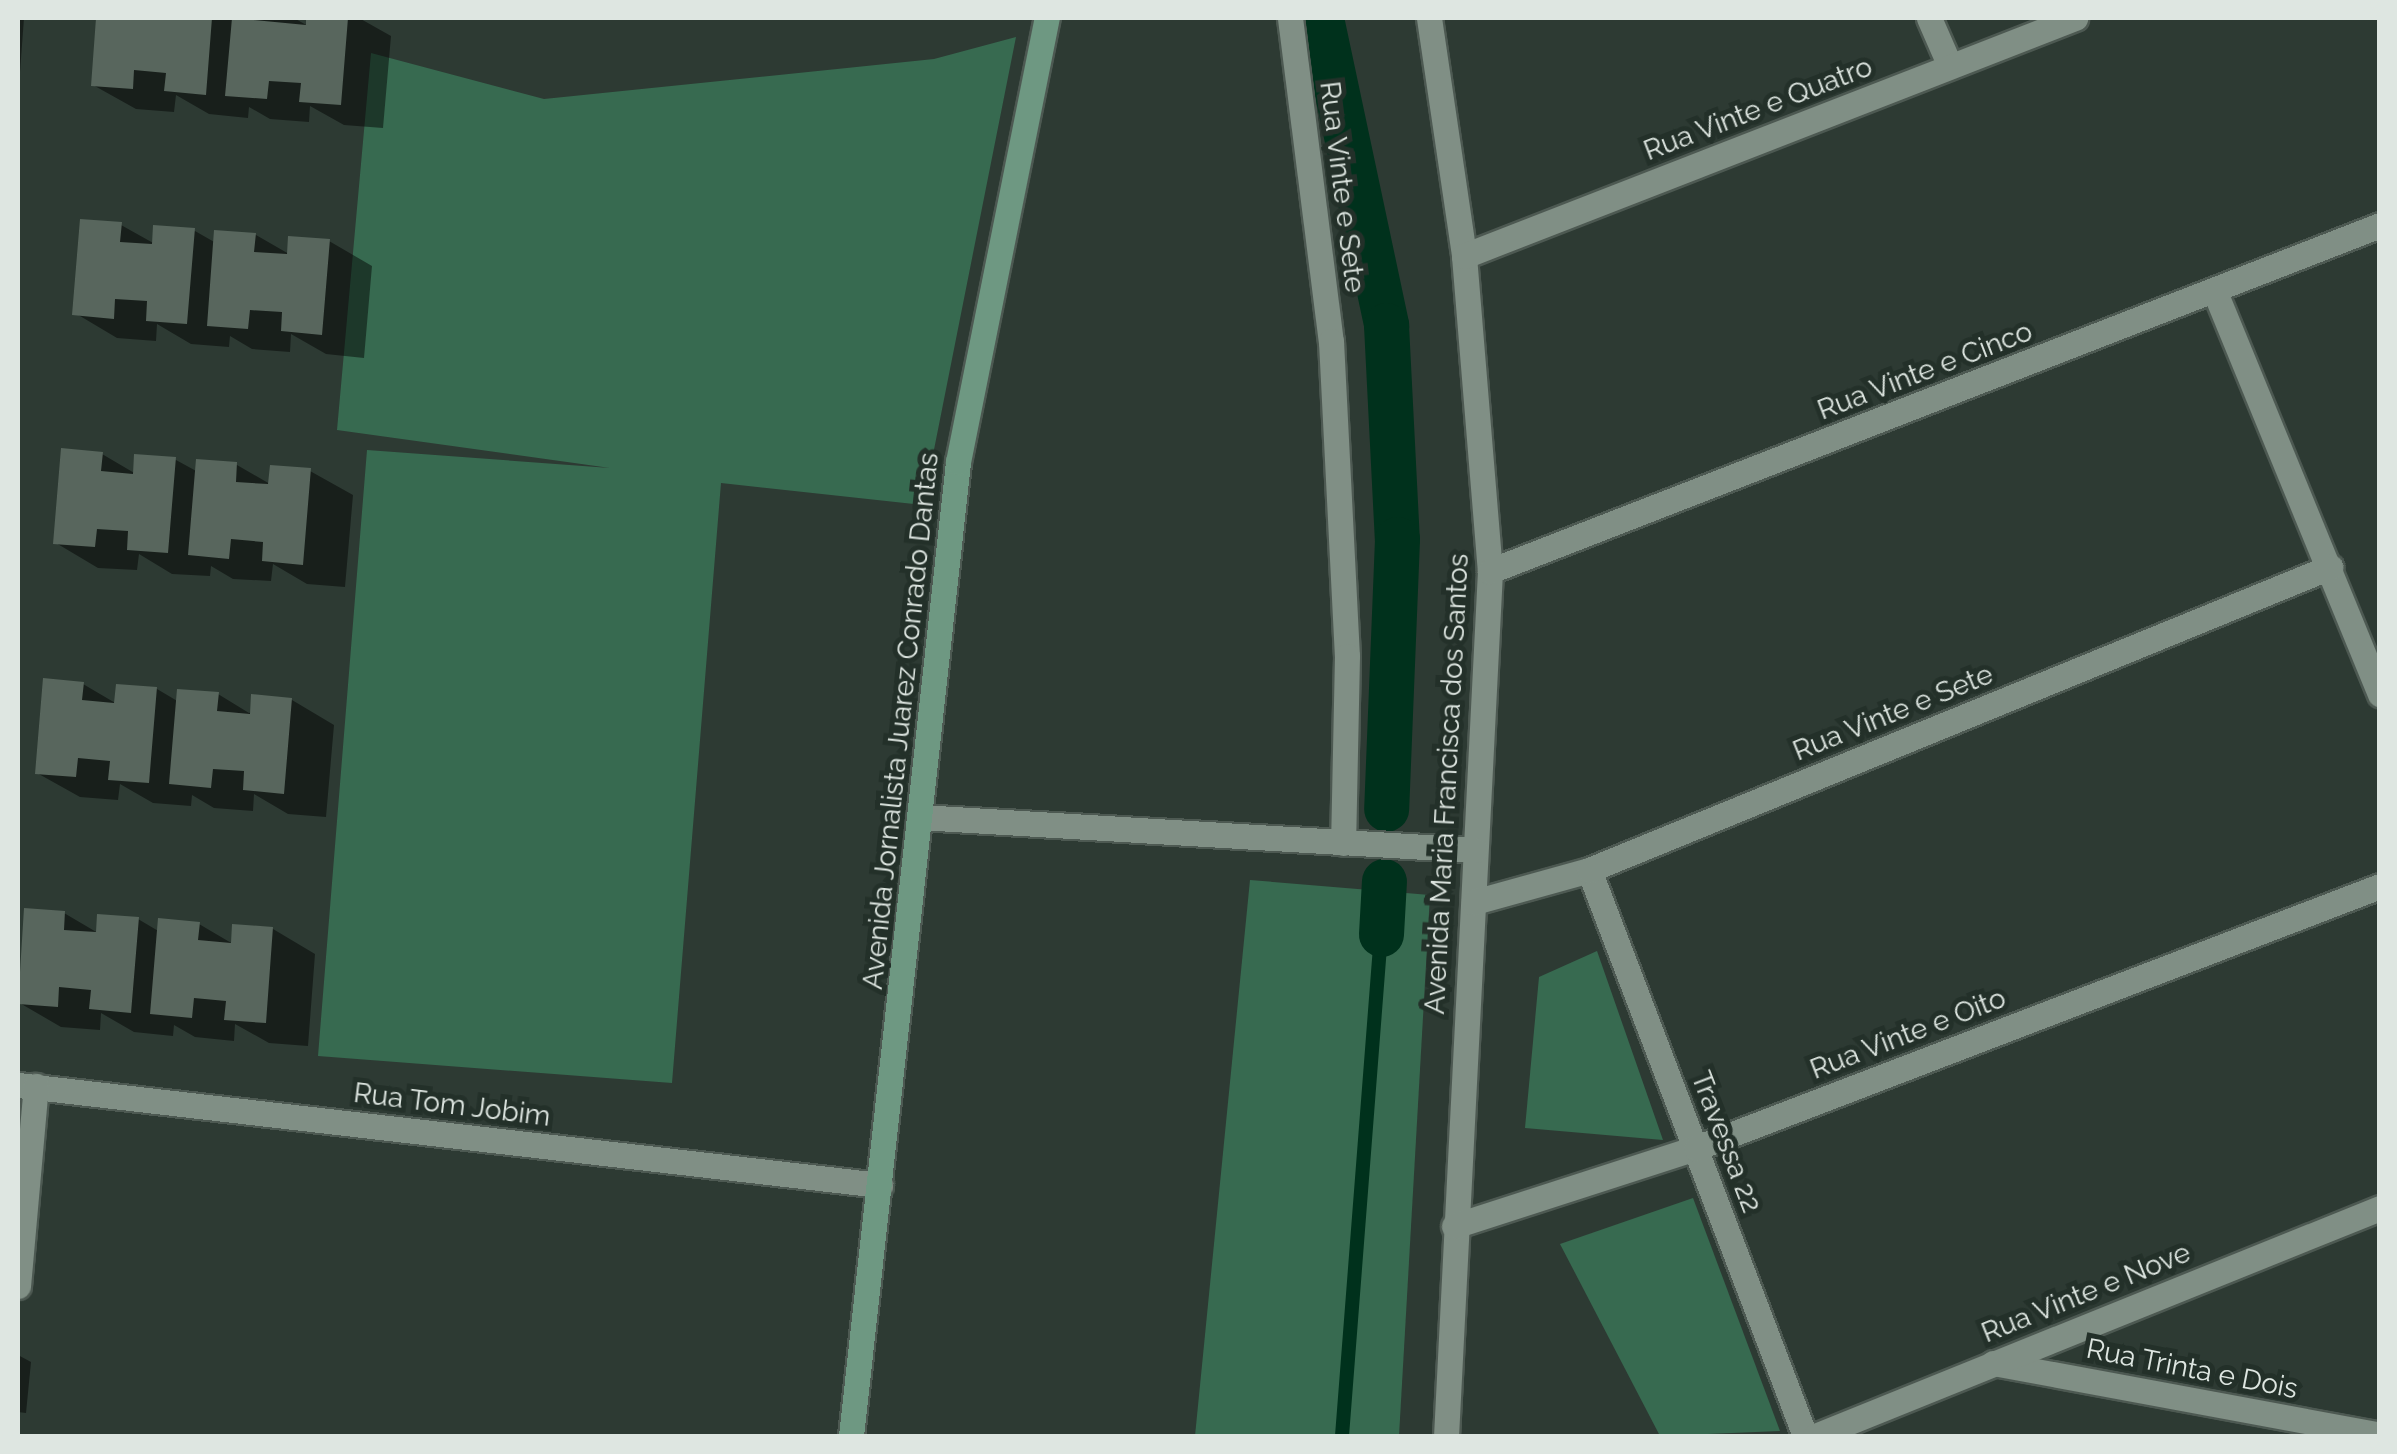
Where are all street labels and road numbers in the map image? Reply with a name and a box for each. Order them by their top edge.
street label: Rua Vinte e Quatro [1639,50,1877,168]
street label: Rua Vinte e Sete [1312,79,1372,295]
street label: Rua Vinte e Cinco [1812,314,2038,428]
street label: Avenida Jornalista Juarez Conrado Dantas [856,450,946,992]
street label: Avenida Maria Francisca dos Santos [1418,553,1476,1015]
street label: Rua Vinte e Sete [1788,657,1998,769]
street label: Rua Vinte e Oito [1805,981,2011,1087]
street label: Travessa 22 [1684,1067,1768,1217]
street label: Rua Tom Jobim [351,1076,553,1134]
street label: Rua Vinte e Nove [1976,1236,2196,1350]
street label: Rua Trinta e Dois [2083,1332,2301,1406]

